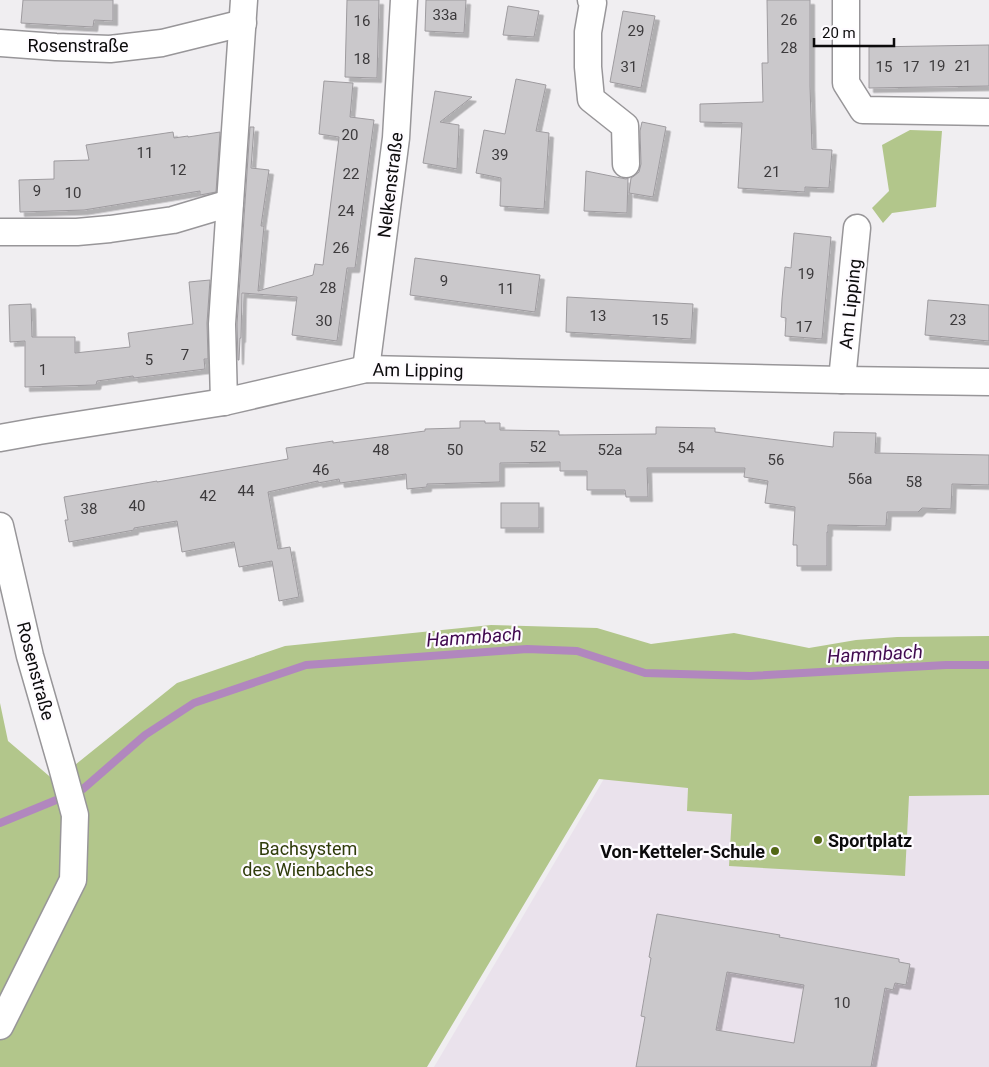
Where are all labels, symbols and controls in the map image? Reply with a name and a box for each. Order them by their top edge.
house number: 33a [432,6,458,24]
house number: 26 [781,11,797,29]
house number: 16 [354,12,370,30]
scale bar [814,15,894,47]
house number: 29 [628,22,644,40]
text: 20 m [822,24,856,42]
street label: Rosenstraße [27,35,129,56]
house number: 28 [781,39,797,57]
house number: 18 [354,50,370,68]
house number: 19 [929,57,945,75]
house number: 21 [955,57,971,75]
house number: 31 [621,58,637,76]
house number: 15 [876,58,892,76]
house number: 17 [903,58,919,76]
house number: 20 [342,126,358,144]
street label: Nelkenstraße [373,131,407,239]
house number: 11 [137,144,153,162]
house number: 39 [492,146,508,164]
house number: 12 [170,161,186,179]
house number: 21 [764,163,780,181]
house number: 22 [343,165,359,183]
house number: 9 [33,182,41,200]
house number: 10 [65,184,81,202]
house number: 24 [338,202,355,220]
house number: 26 [333,239,349,257]
street label: Am Lipping [835,258,865,350]
house number: 19 [798,265,814,283]
house number: 9 [440,272,448,290]
house number: 28 [320,279,336,297]
house number: 11 [498,280,514,298]
house number: 13 [590,307,606,325]
house number: 15 [652,311,668,329]
house number: 23 [950,311,966,329]
house number: 30 [316,312,332,330]
house number: 17 [796,318,812,336]
house number: 7 [181,346,189,364]
house number: 5 [145,351,153,369]
street label: Am Lipping [372,359,464,381]
house number: 1 [39,361,47,379]
house number: 52 [530,438,546,456]
house number: 54 [678,439,695,457]
house number: 48 [373,441,389,459]
house number: 50 [447,441,463,459]
house number: 52a [597,441,623,459]
house number: 56 [768,451,784,469]
house number: 46 [313,461,329,479]
house number: 56a [847,470,873,488]
house number: 58 [906,473,922,491]
house number: 44 [238,482,255,500]
house number: 42 [200,487,216,505]
house number: 40 [129,497,145,515]
house number: 38 [81,500,97,518]
street label: Rosenstraße [13,619,59,723]
water label: Hammbach [425,622,523,652]
water label: Hammbach [827,640,923,668]
place label: Sportplatz [828,830,912,851]
marker: Sportplatz [812,834,824,846]
park label: Bachsystem des Wienbaches [242,838,374,880]
place label: Von-Ketteler-Schule [600,841,765,862]
marker: Von-Ketteler-Schule [769,845,781,857]
house number: 10 [834,994,850,1012]

